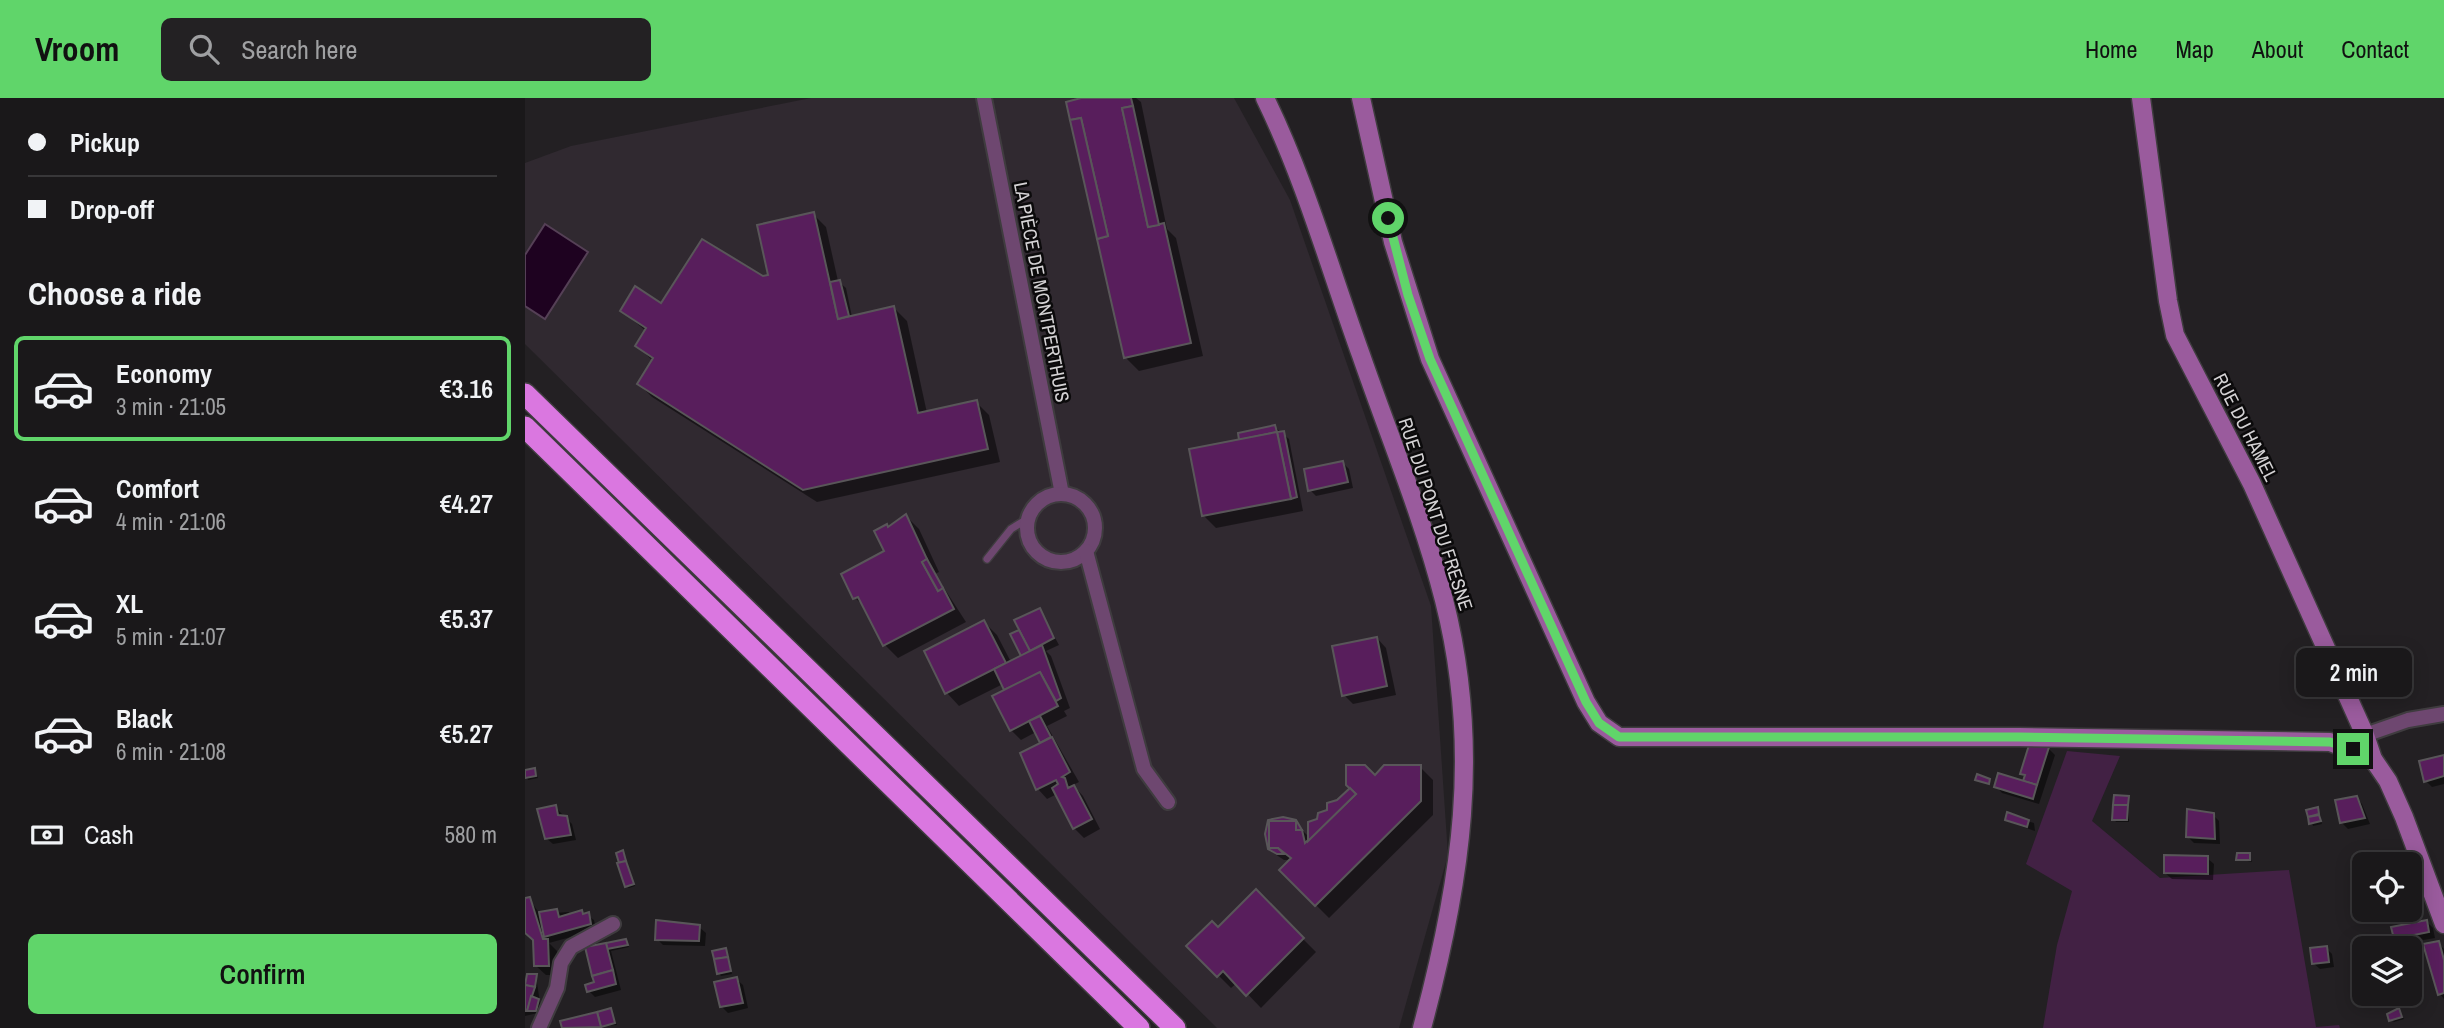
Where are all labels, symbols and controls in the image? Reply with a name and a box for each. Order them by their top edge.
search box [161,18,651,81]
text: Vroom [35,27,119,71]
icon: search [185,30,223,68]
text: Search here [241,32,357,67]
text: Home [2085,33,2137,65]
text: Map [2175,33,2214,65]
text: About [2252,33,2303,65]
text: Contact [2341,33,2409,65]
text: Pickup [70,125,140,160]
street label: LA PIÈCE DE MONTPERTHUIS [1008,180,1076,404]
text: Drop-off [70,192,154,227]
route start [1372,202,1404,234]
text: Choose a ride [28,272,202,315]
text: Economy [116,356,212,391]
icon: car [32,357,95,420]
street label: RUE DU HAMEL [2208,369,2284,486]
text: €3.16 [440,371,493,406]
text: 3 min · 21:05 [116,391,226,422]
street label: RUE DU PONT DU FRESNE [1393,414,1479,614]
text: Comfort [116,471,199,506]
icon: car [32,472,95,535]
text: €4.27 [440,486,493,521]
text: 4 min · 21:06 [116,506,226,537]
text: XL [116,586,143,621]
icon: car [32,587,95,650]
text: €5.37 [440,601,493,636]
text: 5 min · 21:07 [116,621,226,652]
callout: 2 min [2295,648,2411,696]
text: 2 min [2330,657,2378,688]
text: Black [116,701,173,736]
icon: car [32,702,95,765]
text: €5.27 [440,716,493,751]
route end [2337,733,2369,765]
text: 6 min · 21:08 [116,736,226,767]
icon: cash [28,816,66,854]
text: Cash [84,817,134,852]
text: 580 m [445,819,497,850]
map controls [2352,852,2422,1006]
button: locate [2352,852,2422,922]
button: Confirm [28,934,497,1014]
button: layers [2352,936,2422,1006]

